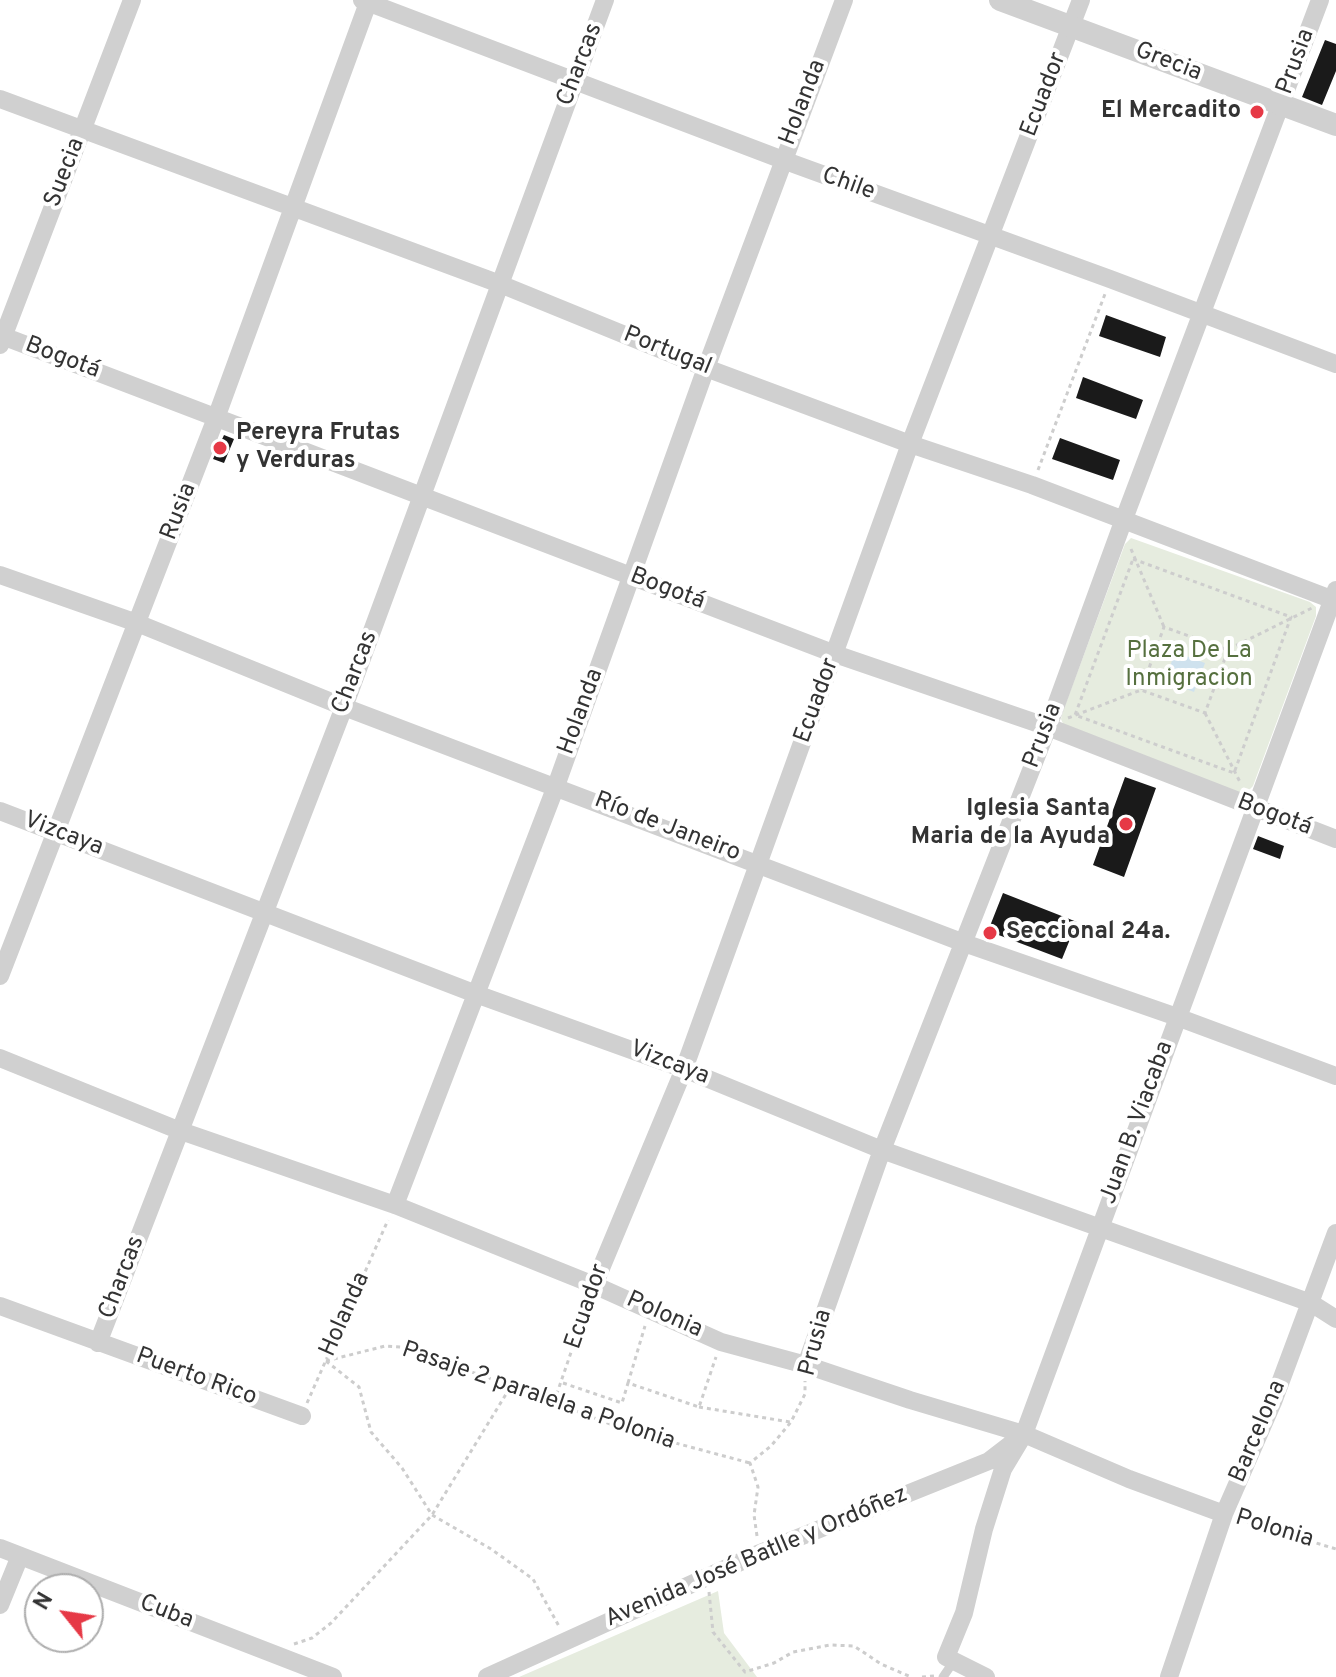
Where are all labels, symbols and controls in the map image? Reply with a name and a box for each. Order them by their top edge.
street label: Charcas [552,19,610,111]
street label: Prusia [1272,25,1322,99]
street label: Grecia [1130,37,1206,89]
street label: Ecuador [1016,49,1074,141]
street label: Holanda [775,56,833,150]
place label: El Mercadito [1101,98,1241,126]
marker: El Mercadito [1248,103,1266,121]
street label: Suecia [40,134,92,212]
street label: Chile [818,162,878,208]
street label: Portugal [619,321,715,383]
street label: Bogotá [20,332,104,386]
place label: Pereyra Frutas y Verduras [236,420,400,476]
marker: Pereyra Frutas y Verduras [211,439,229,457]
street label: Rusia [156,479,204,545]
street label: Bogotá [625,563,709,617]
street label: Charcas [327,627,385,719]
park label: Plaza De La Inmigracion [1125,638,1253,694]
street label: Ecuador [789,655,847,747]
street label: Holanda [553,665,611,759]
street label: Prusia [1018,699,1070,773]
street label: Río de Janeiro [590,787,744,869]
street label: Bogotá [1232,789,1316,843]
place label: Iglesia Santa Maria de la Ayuda [911,796,1110,852]
street label: Vizcaya [19,807,107,863]
marker: Iglesia Santa Maria de la Ayuda [1117,815,1135,833]
place label: Seccional 24a. [1006,919,1170,947]
marker: Seccional 24a. [981,924,999,942]
street label: Vizcaya [625,1036,713,1092]
street label: Juan B. Viacaba [1095,1038,1181,1208]
street label: Charcas [94,1232,152,1324]
street label: Ecuador [560,1261,616,1353]
street label: Holanda [315,1268,377,1362]
street label: Polonia [621,1286,707,1346]
street label: Prusia [794,1307,840,1379]
street label: Pasaje 2 paralela a Polonia [397,1337,679,1457]
street label: Puerto Rico [132,1343,260,1413]
street label: Barcelona [1225,1376,1293,1488]
street label: Avenida José Batlle y Ordóñez [602,1481,912,1635]
street label: Polonia [1231,1504,1317,1556]
north arrow [24,1573,104,1653]
text: N [29,1588,60,1615]
street label: Cuba [135,1590,197,1636]

